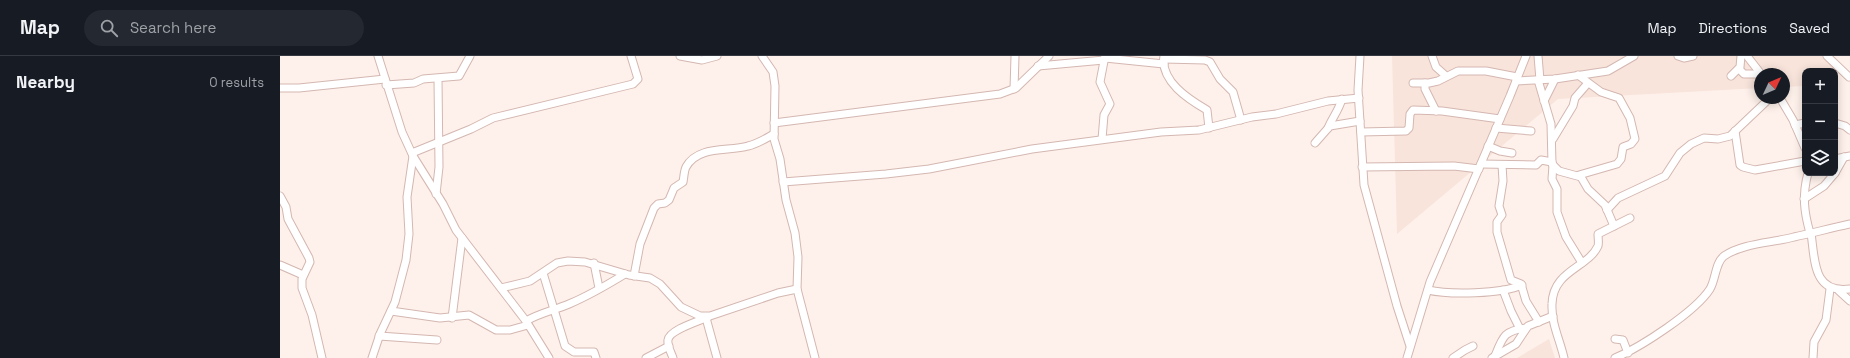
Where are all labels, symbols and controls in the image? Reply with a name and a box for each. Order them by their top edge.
search box [84,10,364,46]
text: Map [20,15,60,40]
icon: search [98,17,120,39]
text: Search here [130,18,216,37]
text: Map [1647,19,1677,37]
text: Directions [1699,19,1767,37]
text: Saved [1789,19,1830,37]
north arrow [1754,68,1790,104]
map controls [1802,68,1838,176]
button: + [1802,68,1838,104]
text: Nearby [16,71,75,93]
text: 0 results [209,74,264,91]
button: − [1802,104,1838,140]
button: layers [1802,140,1838,176]

